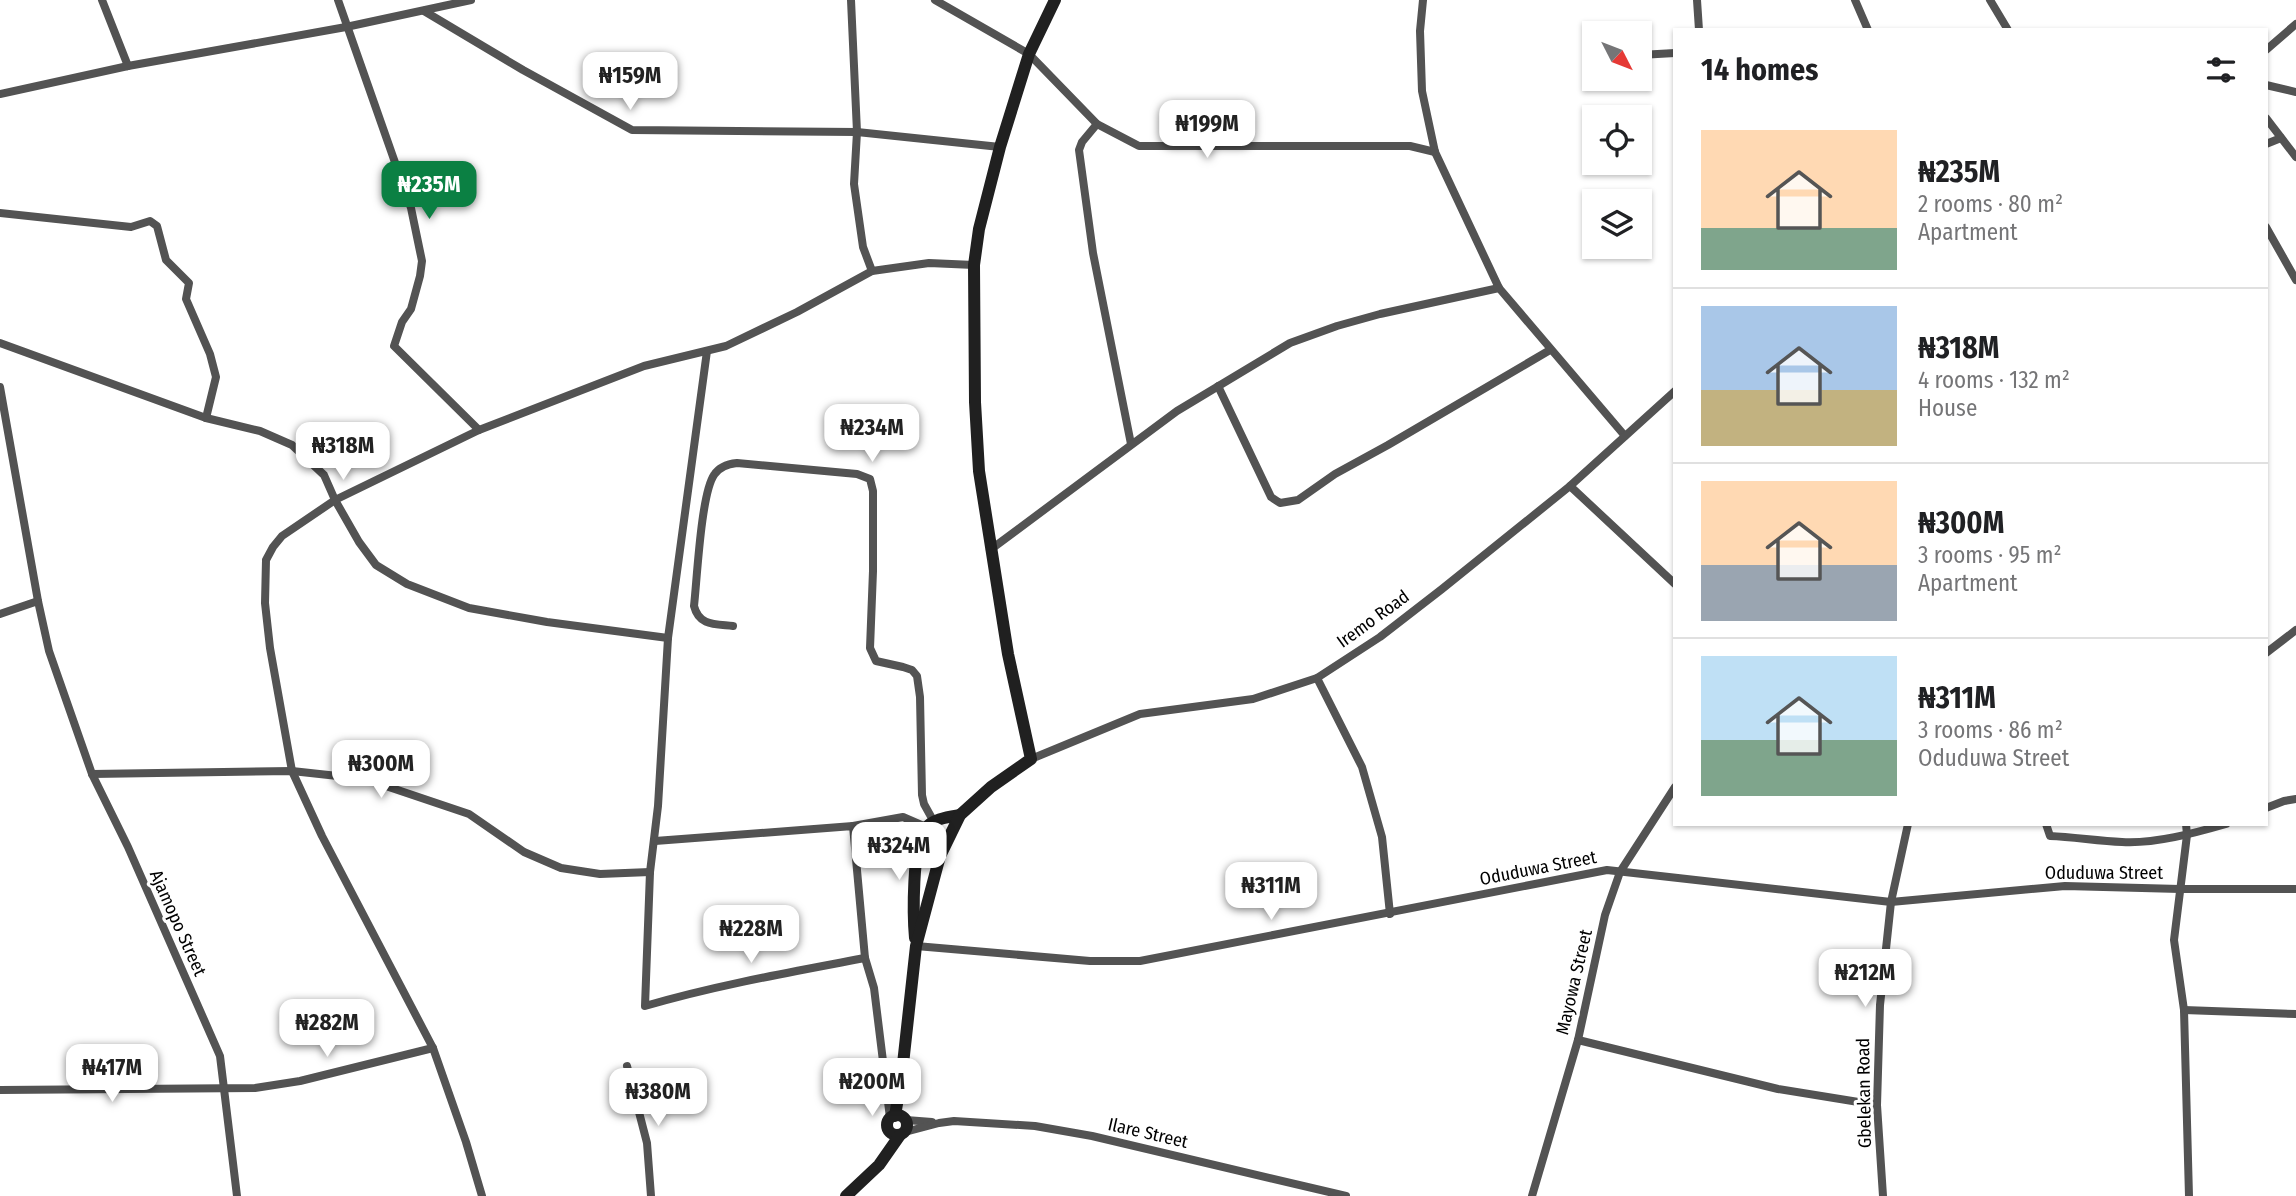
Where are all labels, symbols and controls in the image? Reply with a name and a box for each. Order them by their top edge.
north arrow [1582,21,1652,91]
map controls [1582,21,1652,259]
icon: filters [2202,51,2240,89]
pin: ₦159M [581,52,679,112]
text: 14 homes [1701,52,1818,88]
text: ₦159M [599,61,661,89]
pin: ₦199M [1158,100,1256,160]
button: locate [1582,105,1652,175]
text: ₦199M [1175,109,1239,137]
text: ₦235M [1918,154,2000,190]
icon: home [1757,158,1841,242]
pin: ₦235M [380,162,478,221]
text: ₦235M [398,170,460,198]
button: layers [1582,189,1652,259]
text: 2 rooms · 80 m² [1918,190,2063,218]
text: Apartment [1918,218,2018,246]
text: ₦318M [1918,330,1999,366]
icon: home [1757,334,1841,418]
text: 4 rooms · 132 m² [1918,366,2070,394]
text: House [1918,394,1977,422]
pin: ₦234M [823,405,921,464]
text: ₦234M [840,413,904,441]
pin: ₦318M [294,422,392,482]
text: ₦318M [312,431,374,459]
text: ₦300M [1918,505,2004,541]
icon: home [1757,509,1841,593]
text: 3 rooms · 95 m² [1918,541,2062,569]
text: Apartment [1918,569,2018,597]
street label: Iremo Road [1332,585,1414,653]
text: ₦311M [1918,680,1996,716]
icon: home [1757,684,1841,768]
text: 3 rooms · 86 m² [1918,716,2063,744]
pin: ₦300M [332,740,430,800]
text: Oduduwa Street [1918,744,2069,772]
text: ₦300M [348,749,414,777]
pin: ₦324M [850,822,948,882]
text: ₦324M [868,831,930,859]
street label: Oduduwa Street [1478,846,1598,890]
pin: ₦311M [1222,862,1320,922]
street label: Oduduwa Street [2045,862,2163,884]
street label: Ajamopo Street [145,867,211,979]
text: ₦311M [1241,871,1301,899]
pin: ₦228M [702,906,800,965]
text: ₦228M [719,914,783,942]
street label: Mayowa Street [1551,927,1597,1037]
pin: ₦212M [1816,950,1914,1009]
text: ₦212M [1835,958,1895,986]
pin: ₦282M [278,1000,376,1059]
text: ₦282M [295,1008,359,1036]
street label: Gbelekan Road [1852,1038,1876,1148]
pin: ₦417M [63,1044,161,1104]
text: ₦417M [82,1053,142,1081]
pin: ₦200M [823,1058,921,1118]
text: ₦200M [839,1067,905,1095]
pin: ₦380M [609,1068,707,1128]
text: ₦380M [625,1077,691,1105]
street label: Ilare Street [1106,1113,1190,1153]

